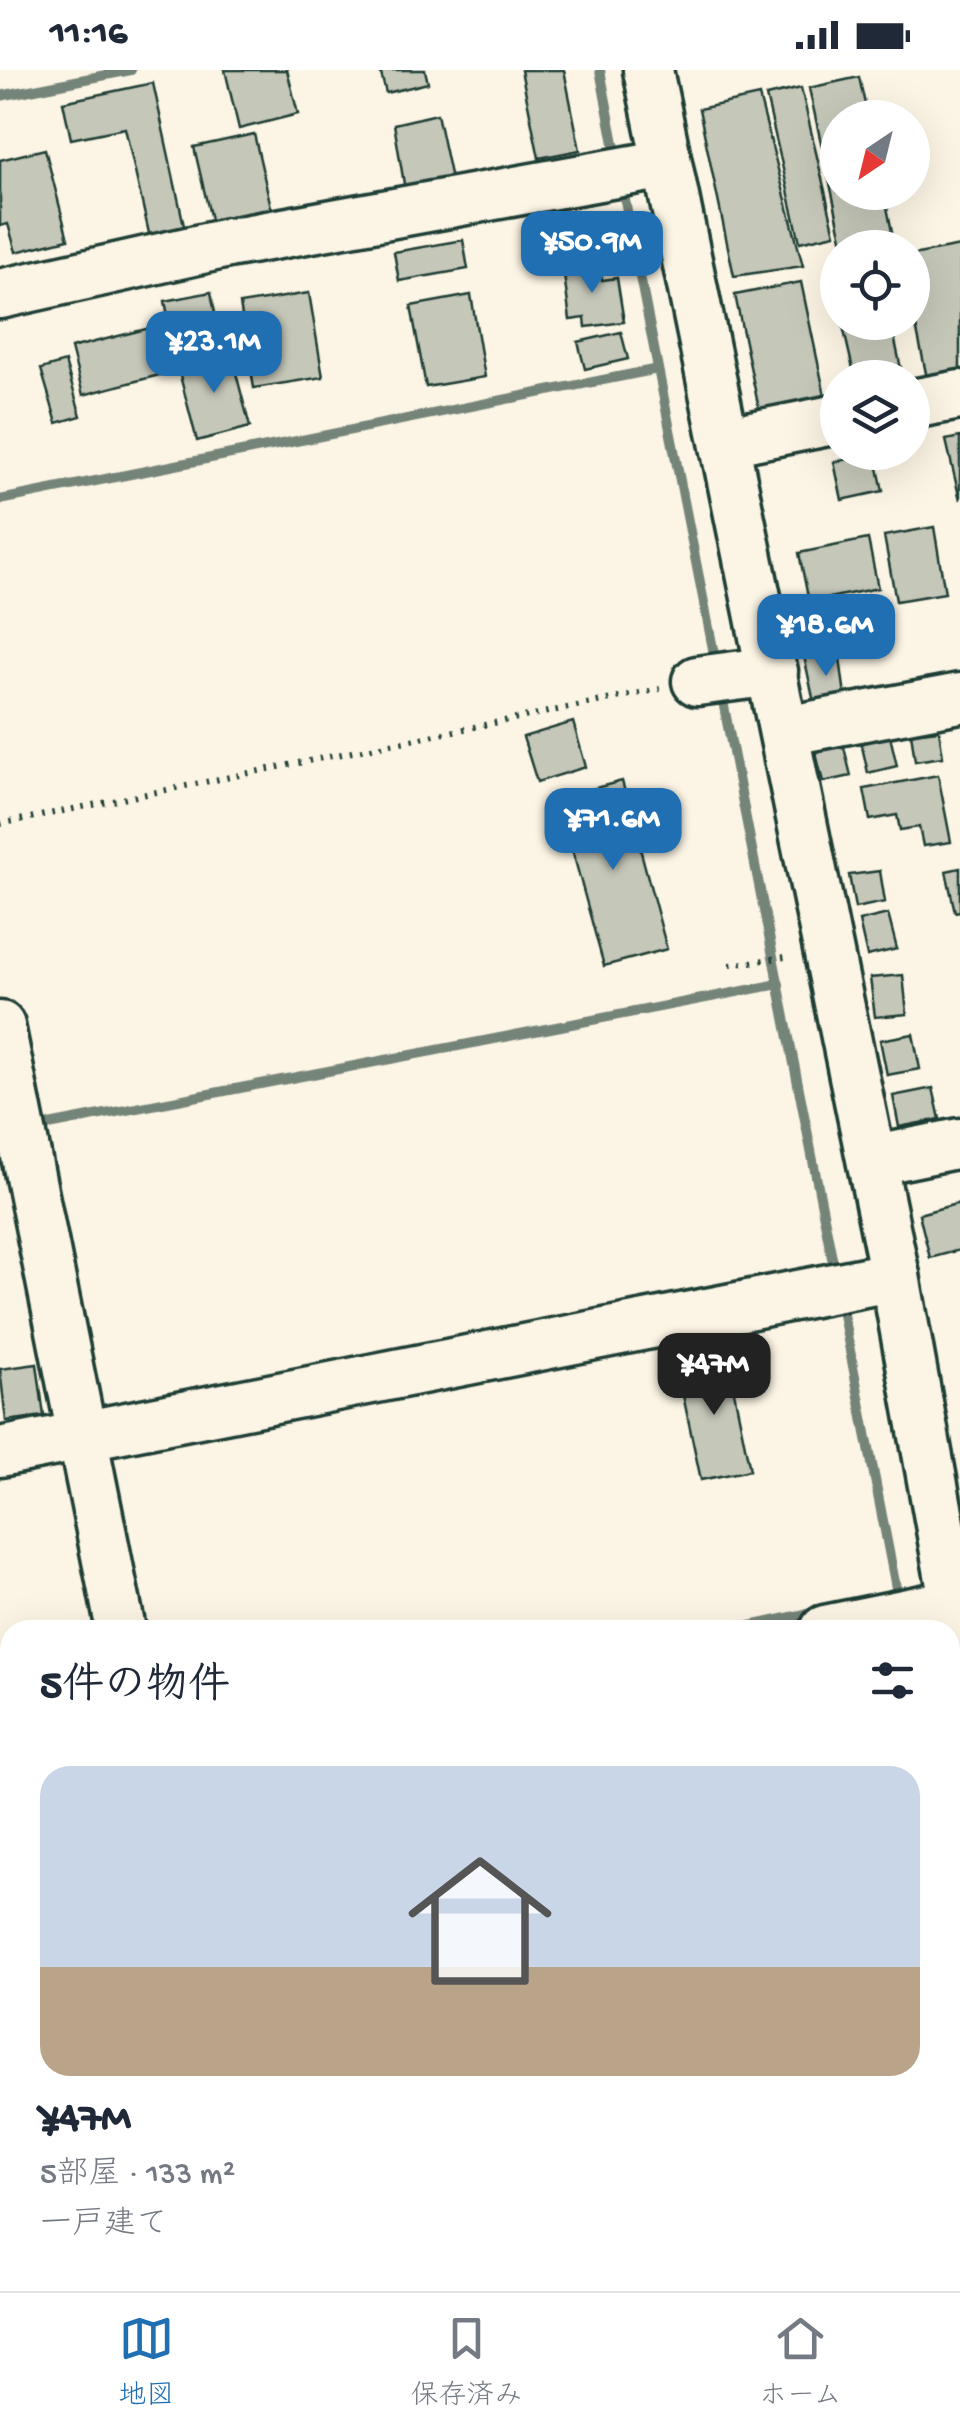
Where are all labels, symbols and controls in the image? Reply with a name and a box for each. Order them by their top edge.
text: 11:16 [50,13,127,57]
north arrow [820,100,930,210]
map controls [820,100,930,470]
pin: ¥50.9M [511,211,673,296]
text: ¥50.9M [543,224,641,262]
button: locate [820,230,930,340]
pin: ¥23.1M [133,311,295,396]
text: ¥23.1M [168,324,260,362]
button: layers [820,360,930,470]
pin: ¥18.6M [745,594,907,679]
text: ¥18.6M [779,607,873,645]
pin: ¥71.6M [532,788,694,873]
text: ¥71.6M [567,801,659,839]
pin: ¥47M [655,1333,773,1418]
text: ¥47M [680,1346,748,1384]
icon: filters [865,1653,920,1708]
text: 5件の物件 [40,1664,230,1713]
icon: home [390,1831,570,2011]
text: ¥47M [40,2096,130,2145]
text: 5部屋 · 133 m² [40,2157,235,2195]
text: 一戸建て [40,2207,168,2245]
tab: 地図 [118,2311,174,2414]
tab: 保存済み [411,2311,523,2414]
tab: ホーム [759,2311,842,2414]

